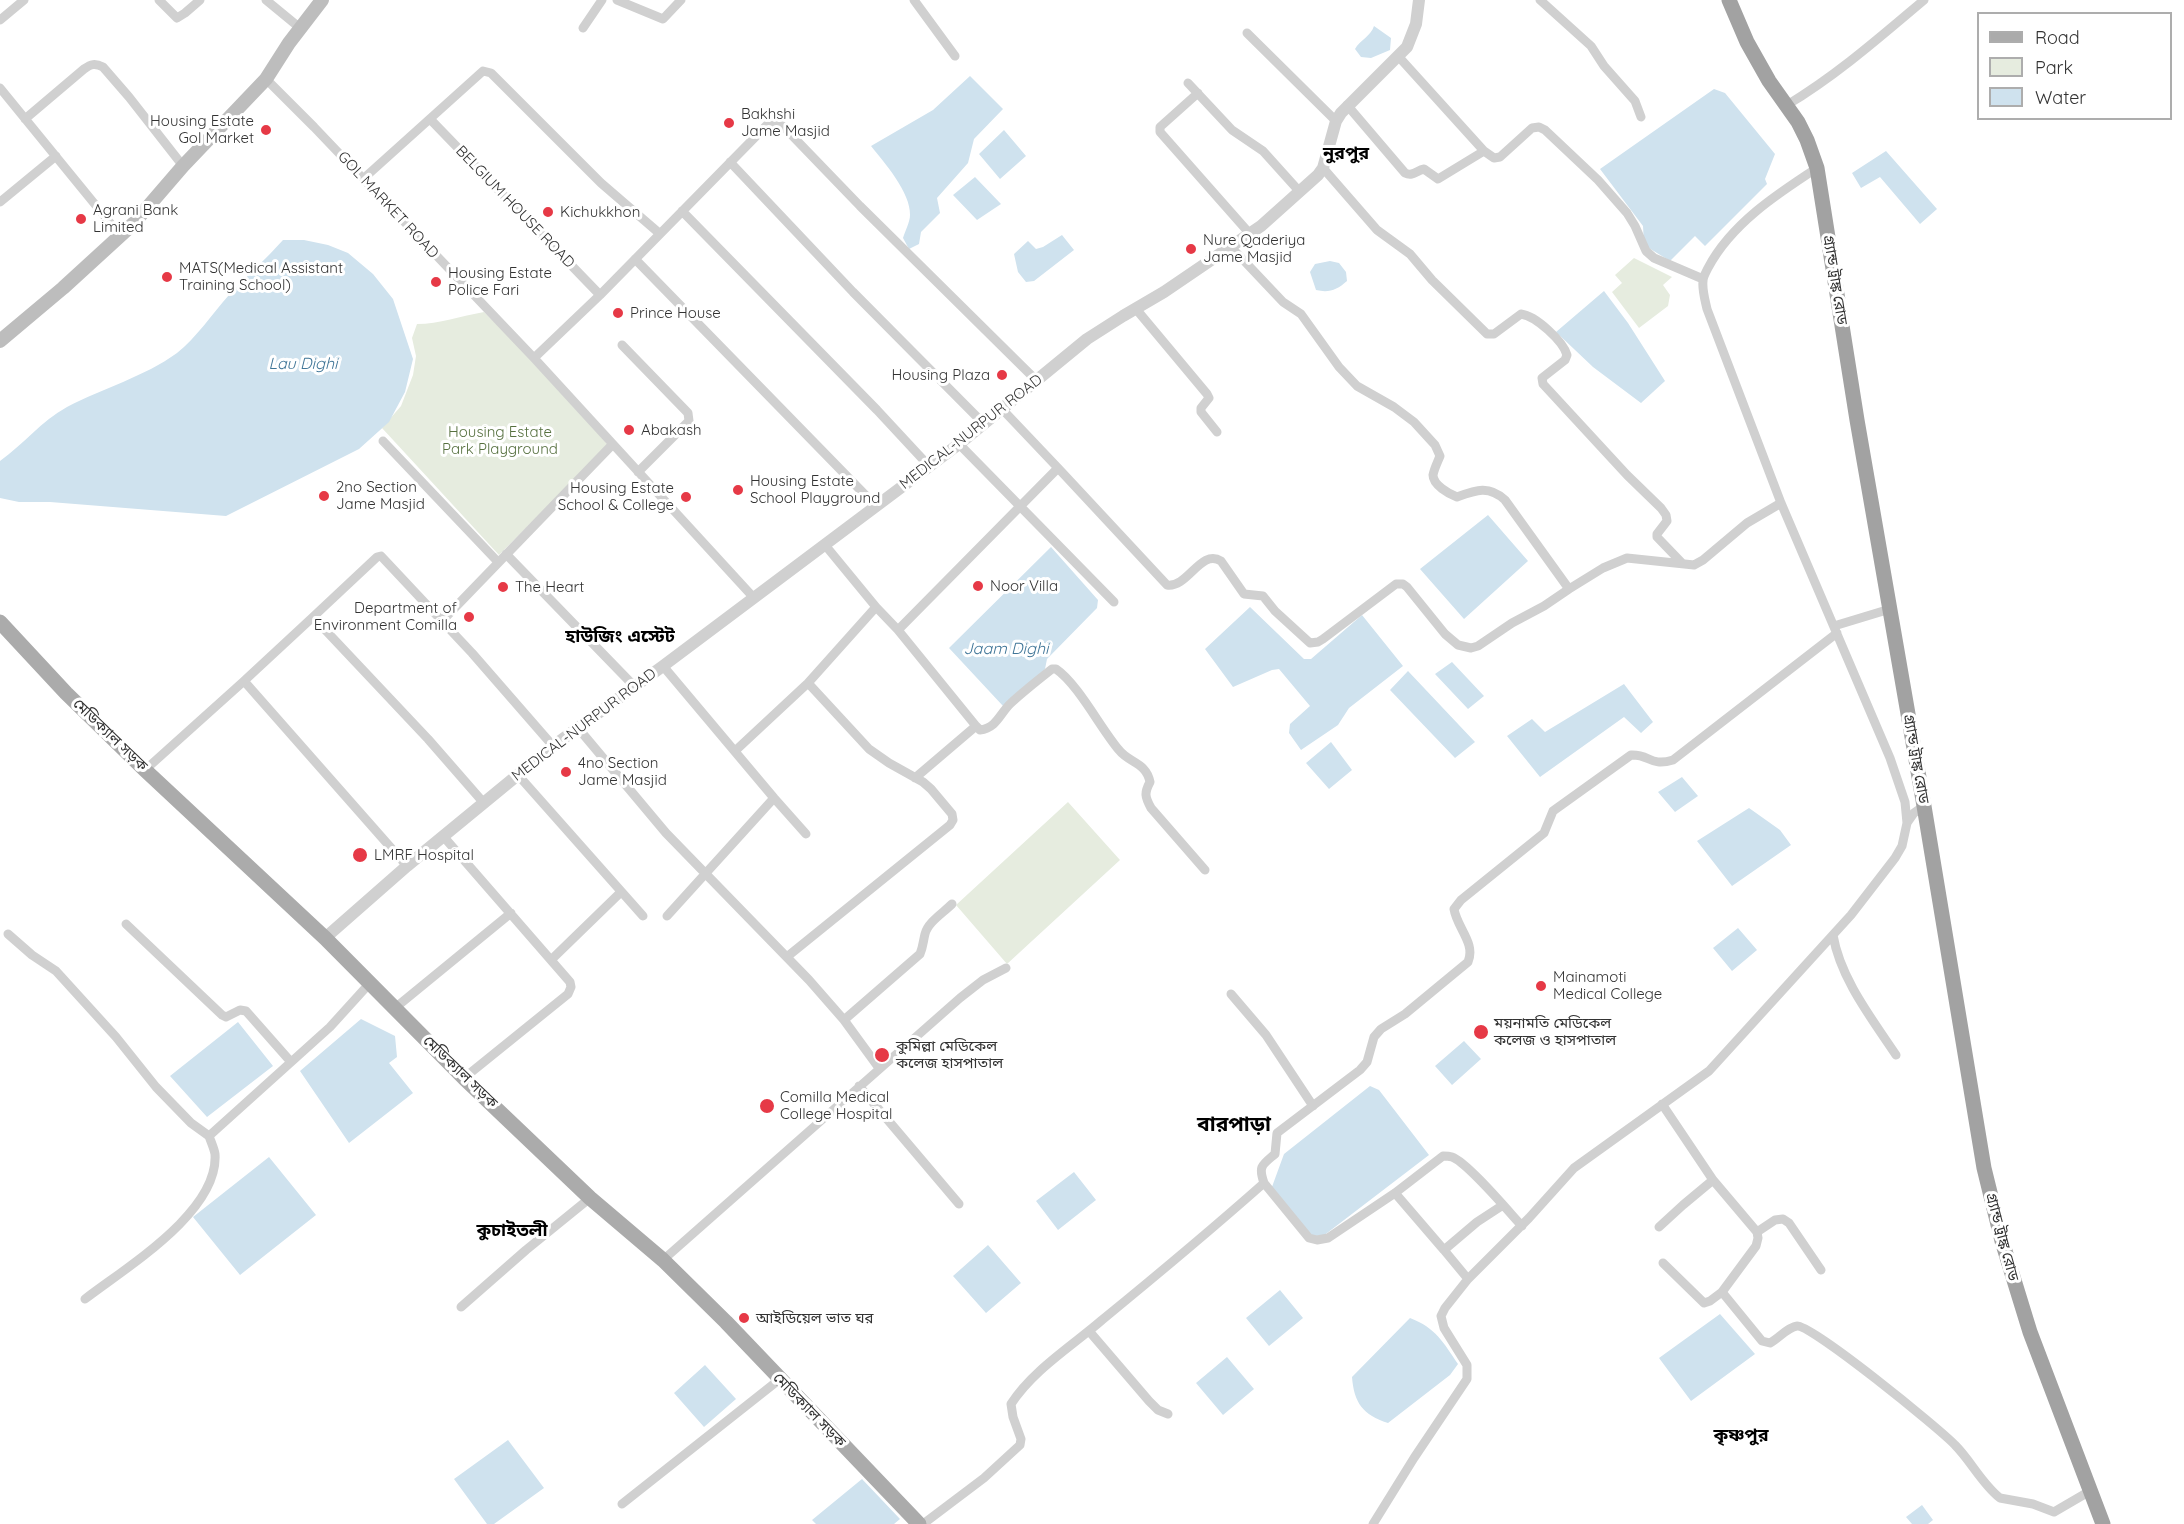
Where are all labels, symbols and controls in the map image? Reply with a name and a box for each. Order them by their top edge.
legend [1977,12,2172,120]
text: Road [2035,26,2080,49]
text: Park [2035,56,2073,79]
text: Water [2035,86,2086,109]
place label: Bakhshi Jame Masjid [741,105,830,140]
place label: Housing Estate Gol Market [150,112,254,147]
marker: Bakhshi Jame Masjid [722,116,736,130]
marker: Housing Estate Gol Market [259,123,273,137]
street label: BELGIUM HOUSE ROAD [452,142,578,272]
district label: নুরপুর [1323,143,1369,165]
street label: GOL MARKET ROAD [334,148,442,262]
place label: Agrani Bank Limited [93,201,178,236]
place label: Kichukkhon [560,203,640,221]
marker: Kichukkhon [541,205,555,219]
marker: Agrani Bank Limited [74,212,88,226]
place label: Nure Qaderiya Jame Masjid [1203,231,1305,266]
street label: গ্র্যান্ড ট্রাঙ্ক রোড [1819,234,1851,326]
marker: Nure Qaderiya Jame Masjid [1184,242,1198,256]
place label: MATS(Medical Assistant Training School) [179,259,343,294]
place label: Housing Estate Police Fari [448,264,552,299]
marker: MATS(Medical Assistant Training School) [160,270,174,284]
marker: Housing Estate Police Fari [429,275,443,289]
place label: Prince House [630,304,721,322]
marker: Prince House [611,306,625,320]
water label: Lau Dighi [269,354,337,374]
place label: Housing Plaza [891,366,990,384]
marker: Housing Plaza [995,368,1009,382]
street label: MEDICAL-NURPUR ROAD [896,371,1046,493]
place label: Abakash [641,421,701,439]
park label: Housing Estate Park Playground [442,423,558,458]
marker: Abakash [622,423,636,437]
place label: Housing Estate School Playground [750,472,880,507]
place label: 2no Section Jame Masjid [336,478,425,513]
place label: Housing Estate School & College [558,479,674,514]
marker: Housing Estate School Playground [731,483,745,497]
marker: 2no Section Jame Masjid [317,489,331,503]
marker: Housing Estate School & College [679,490,693,504]
place label: Noor Villa [990,577,1058,595]
place label: The Heart [515,578,584,596]
marker: Noor Villa [971,579,985,593]
marker: The Heart [496,580,510,594]
place label: Department of Environment Comilla [314,599,457,634]
marker: Department of Environment Comilla [462,610,476,624]
district label: হাউজিং এস্টেট [565,626,675,648]
water label: Jaam Dighi [963,639,1049,659]
street label: MEDICAL-NURPUR ROAD [508,665,660,785]
street label: মেডিক্যাল সড়ক [69,695,151,775]
street label: গ্র্যান্ড ট্রাঙ্ক রোড [1899,713,1933,805]
place label: 4no Section Jame Masjid [578,754,667,789]
marker: 4no Section Jame Masjid [559,765,573,779]
marker: LMRF Hospital [351,846,369,864]
place label: LMRF Hospital [374,846,474,864]
place label: Mainamoti Medical College [1553,968,1662,1003]
marker: Mainamoti Medical College [1534,979,1548,993]
place label: ময়নামতি মেডিকেল কলেজ ও হাসপাতাল [1494,1014,1616,1049]
marker: ময়নামতি মেডিকেল কলেজ ও হাসপাতাল [1472,1023,1490,1041]
street label: মেডিক্যাল সড়ক [419,1032,501,1112]
place label: কুমিল্লা মেডিকেল কলেজ হাসপাতাল [896,1037,1003,1072]
marker: কুমিল্লা মেডিকেল কলেজ হাসপাতাল [873,1046,891,1064]
place label: Comilla Medical College Hospital [780,1088,892,1123]
marker: Comilla Medical College Hospital [758,1097,776,1115]
district label: বারপাড়া [1197,1112,1271,1138]
street label: গ্র্যান্ড ট্রাঙ্ক রোড [1982,1191,2022,1283]
district label: কুচাইতলী [476,1220,548,1242]
place label: আইডিয়েল ভাত ঘর [756,1309,873,1327]
marker: আইডিয়েল ভাত ঘর [737,1311,751,1325]
street label: মেডিক্যাল সড়ক [769,1369,849,1451]
district label: কৃষ্ণপুর [1714,1425,1768,1447]

